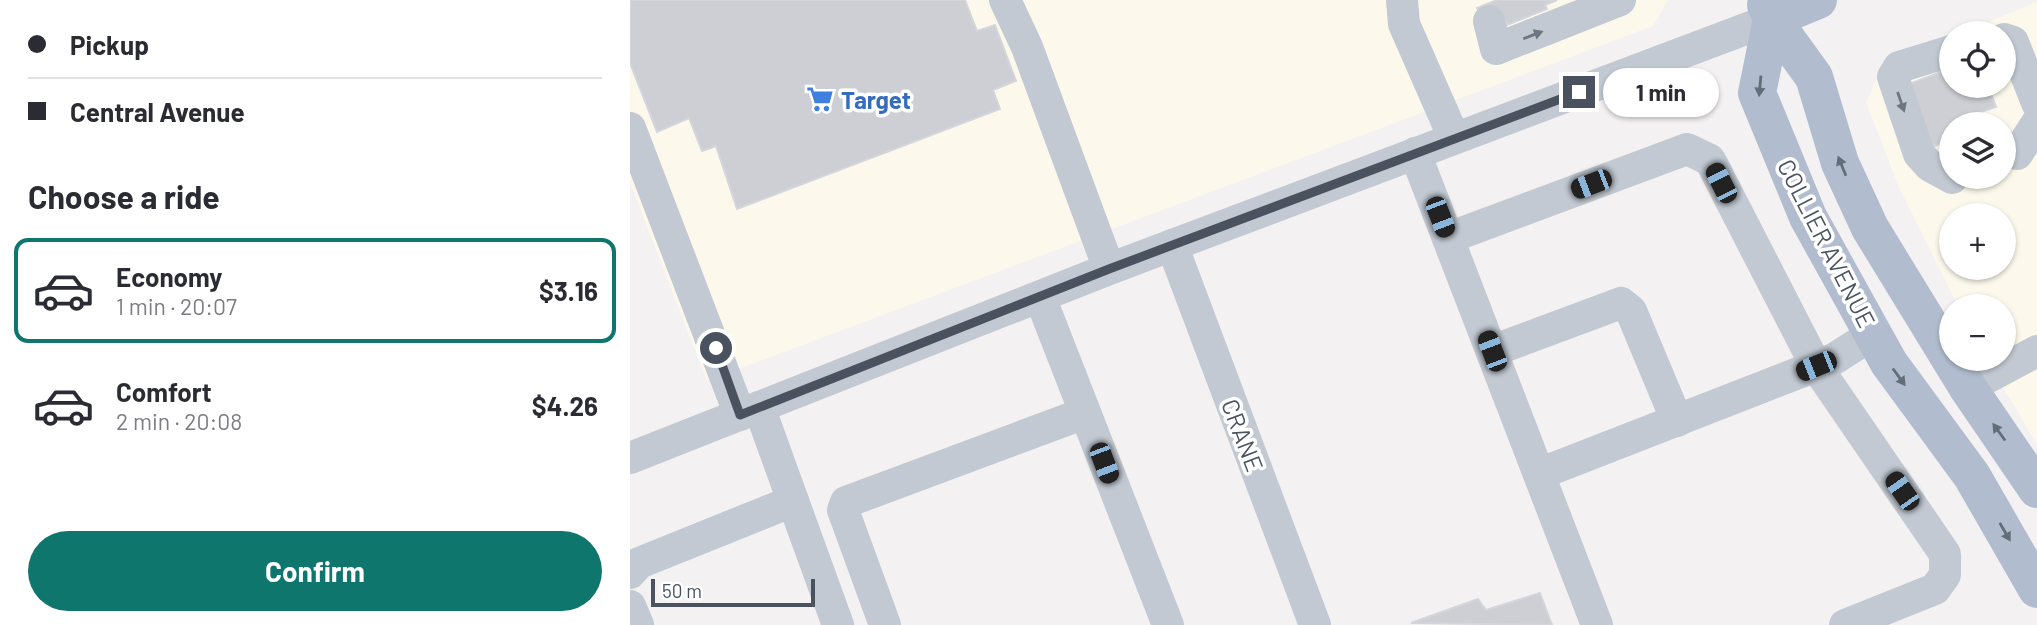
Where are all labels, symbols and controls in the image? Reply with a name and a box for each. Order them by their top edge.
map controls [1939,21,2016,371]
button: locate [1939,21,2016,98]
text: Pickup [70,29,149,60]
one-way arrow [1522,30,1543,41]
callout: 1 min [1604,68,1719,116]
one-way arrow [1754,75,1765,97]
route end [1563,76,1595,108]
text: 1 min [1636,78,1686,106]
supermarket icon: Target [805,84,835,114]
place label: Target [841,85,911,114]
one-way arrow [1896,92,1907,113]
text: Central Avenue [70,96,245,127]
button: layers [1939,112,2016,189]
street label: COLLIER AVENUE [1772,154,1882,332]
one-way arrow [1836,156,1848,176]
car [1703,160,1740,206]
car [1568,167,1615,201]
text: Choose a ride [28,177,220,215]
car [1423,194,1458,240]
button: + [1939,203,2016,280]
icon: car [32,259,95,322]
text: Economy [116,261,222,292]
text: $3.16 [539,275,598,306]
text: 1 min · 20:07 [116,292,237,320]
button: − [1939,294,2016,371]
car [1475,328,1510,374]
route start [700,332,732,364]
car [1793,348,1840,384]
one-way arrow [1892,368,1906,386]
icon: car [32,374,95,437]
text: Comfort [116,376,212,407]
text: $4.26 [532,390,598,421]
street label: CRANE [1216,395,1270,475]
text: 2 min · 20:08 [116,407,242,435]
one-way arrow [1993,423,2007,441]
car [1087,440,1122,486]
car [1882,468,1923,514]
one-way arrow [1999,523,2012,542]
button: Confirm [28,531,602,611]
scale bar [651,576,816,608]
text: 50 m [662,579,702,602]

